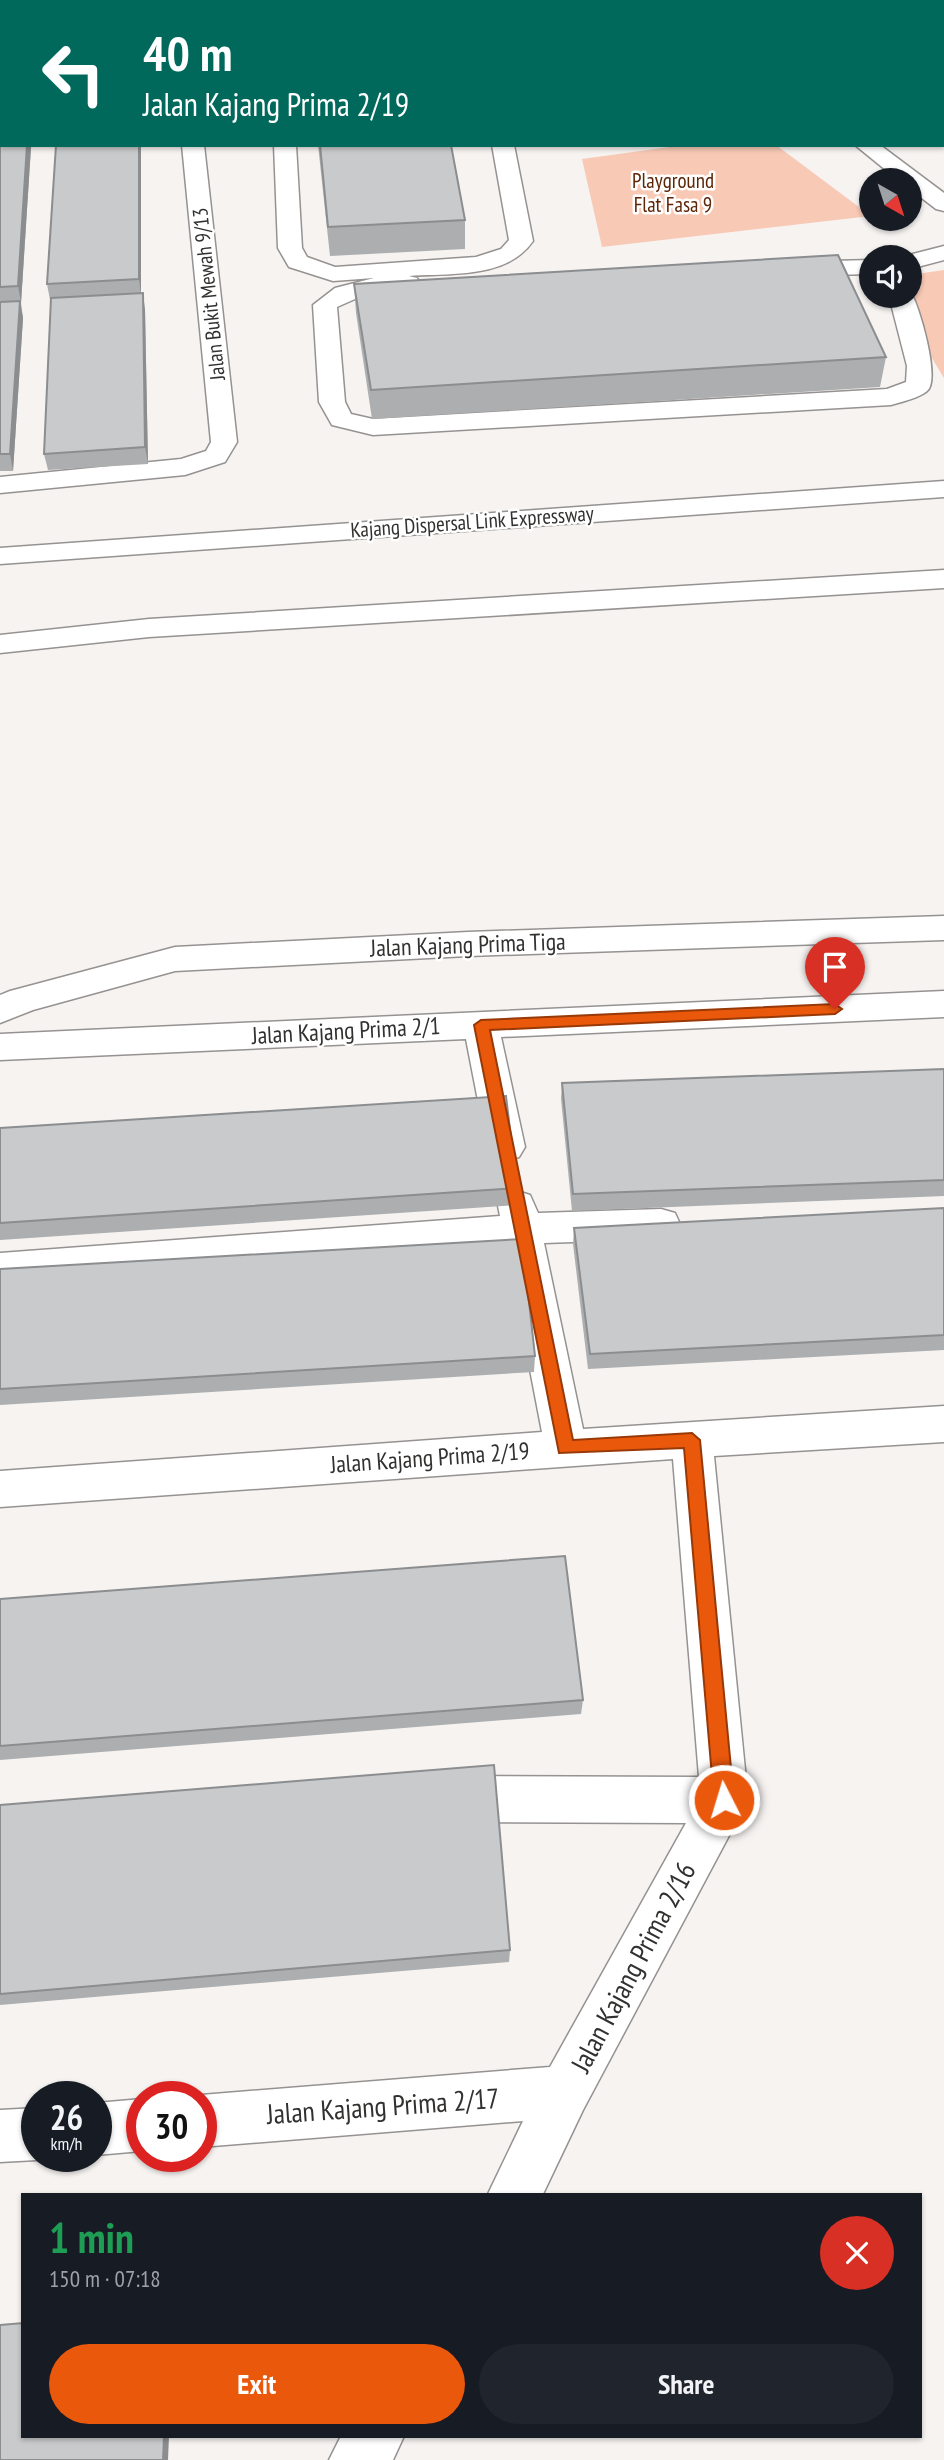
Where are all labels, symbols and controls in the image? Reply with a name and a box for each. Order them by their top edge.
text: 40 m [143,21,232,85]
icon: left [28,28,119,119]
text: Jalan Kajang Prima 2/19 [143,83,409,125]
park label: Playground Flat Fasa 9 [632,167,714,218]
north arrow [859,168,922,231]
map controls [859,168,922,308]
street label: Jalan Bukit Mewah 9/13 [186,206,231,383]
button: sound [859,245,922,308]
street label: Kajang Dispersal Link Expressway [349,500,595,543]
street label: Jalan Kajang Prima Tiga [369,926,566,963]
pin [805,937,865,1009]
icon: arrive [816,948,854,986]
street label: Jalan Kajang Prima 2/1 [250,1010,441,1051]
street label: Jalan Kajang Prima 2/19 [328,1435,531,1480]
position arrow [687,1763,761,1837]
street label: Jalan Kajang Prima 2/16 [561,1855,704,2079]
street label: Jalan Kajang Prima 2/17 [265,2079,500,2132]
speed limit sign: 30 [126,2081,217,2172]
text: 26 [50,2094,83,2140]
text: km/h [51,2132,82,2155]
text: 1 min [49,2210,134,2265]
button: close [820,2216,894,2290]
text: 150 m · 07:18 [49,2264,161,2293]
button: Exit [49,2344,465,2424]
button: Share [479,2344,894,2424]

